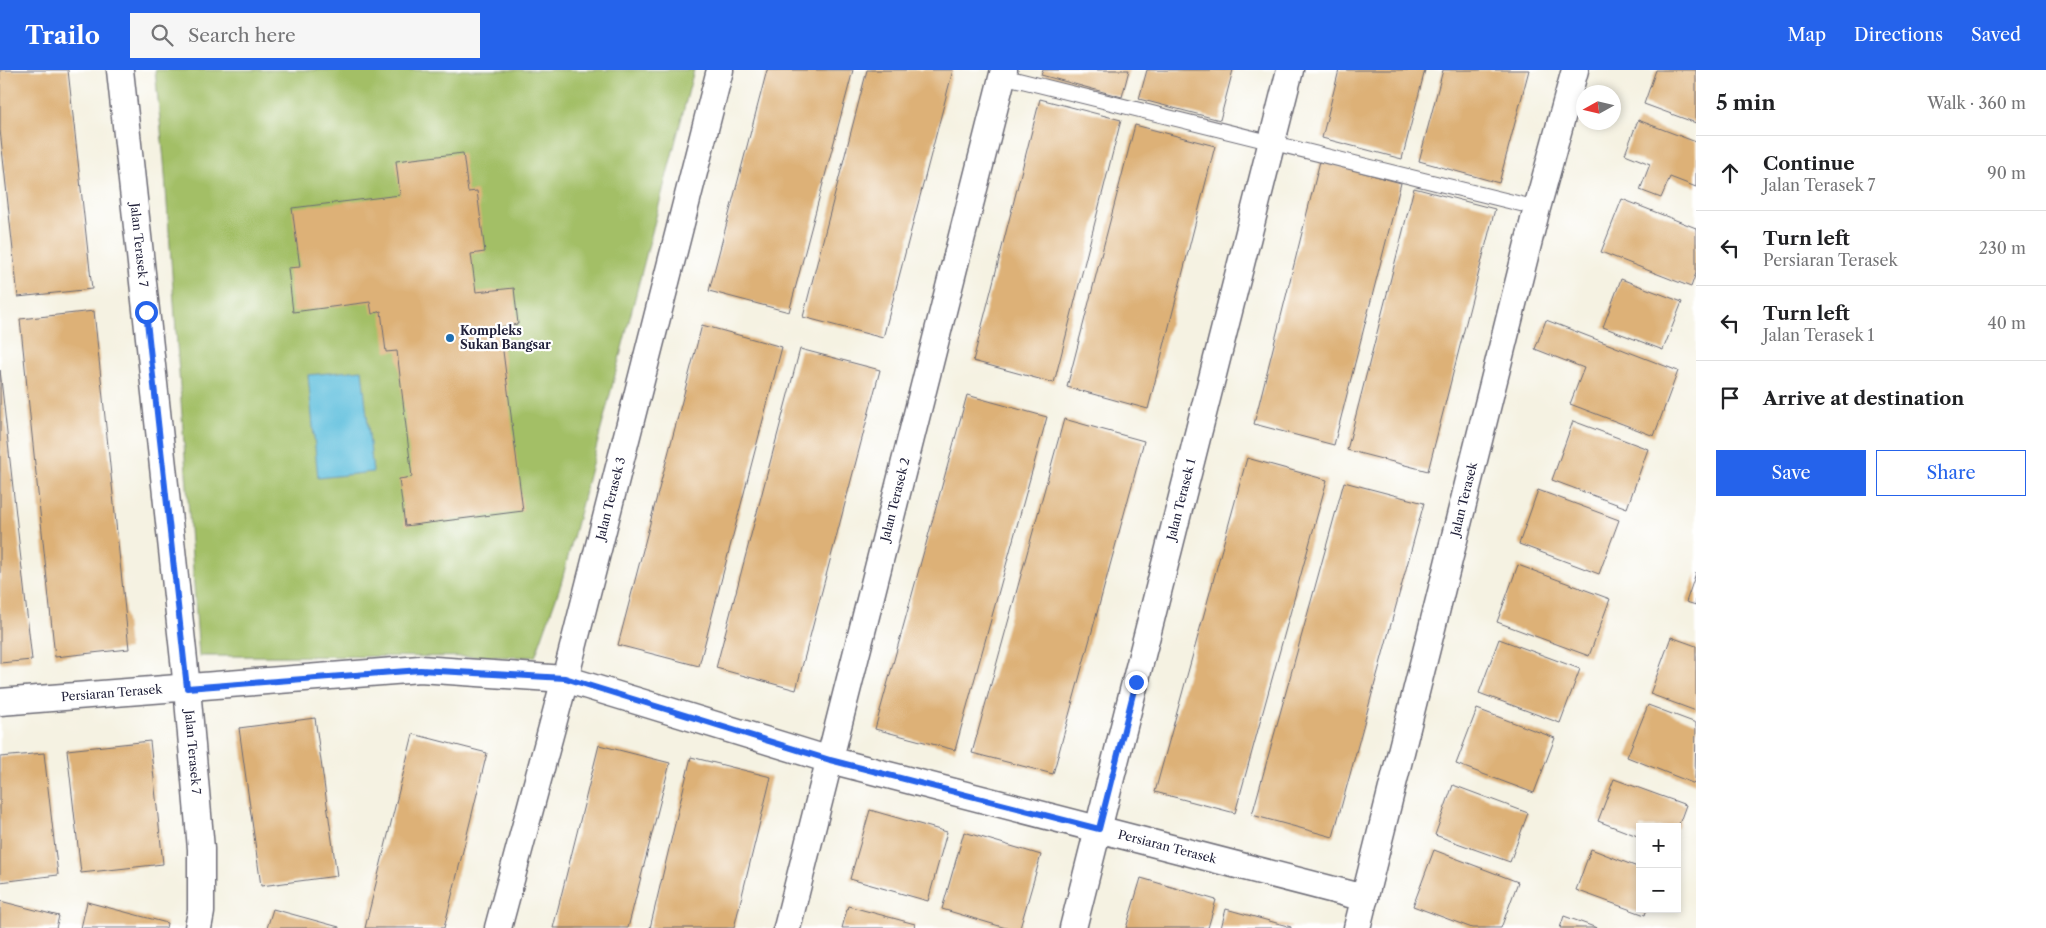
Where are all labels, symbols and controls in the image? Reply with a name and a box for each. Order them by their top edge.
search box [130,13,480,58]
text: Trailo [25,21,100,50]
icon: search [148,21,176,49]
text: Search here [188,24,296,47]
text: Map [1787,24,1826,46]
text: Directions [1854,24,1943,46]
text: Saved [1971,24,2021,46]
north arrow [1576,85,1621,130]
text: 5 min [1716,90,1776,115]
text: Walk · 360 m [1927,93,2026,113]
text: Continue [1763,152,1855,175]
icon: ahead [1716,159,1744,187]
text: 90 m [1987,163,2026,183]
text: Jalan Terasek 7 [1763,175,1875,195]
street label: Jalan Terasek 7 [127,200,151,288]
text: Turn left [1763,227,1850,250]
icon: left [1716,234,1744,262]
text: 230 m [1979,238,2026,258]
text: Persiaran Terasek [1763,250,1898,270]
route start [135,301,158,324]
text: Turn left [1763,302,1850,325]
icon: left [1716,309,1744,337]
text: 40 m [1987,313,2026,333]
place label: Kompleks Sukan Bangsar [460,323,551,352]
text: Jalan Terasek 1 [1763,325,1874,345]
marker: Kompleks Sukan Bangsar [444,332,456,344]
icon: arrive [1716,384,1744,412]
text: Arrive at destination [1763,387,1964,410]
button: Save [1716,450,1866,496]
button: Share [1876,450,2026,496]
street label: Jalan Terasek 3 [592,455,628,544]
street label: Jalan Terasek 2 [877,456,913,545]
street label: Jalan Terasek 1 [1163,457,1198,544]
street label: Jalan Terasek [1447,460,1480,540]
route end [1125,671,1148,694]
street label: Persiaran Terasek [61,681,164,704]
street label: Jalan Terasek 7 [182,707,204,795]
map controls [1636,823,1681,913]
button: + [1636,823,1681,868]
street label: Persiaran Terasek [1116,827,1219,867]
button: − [1636,868,1681,913]

